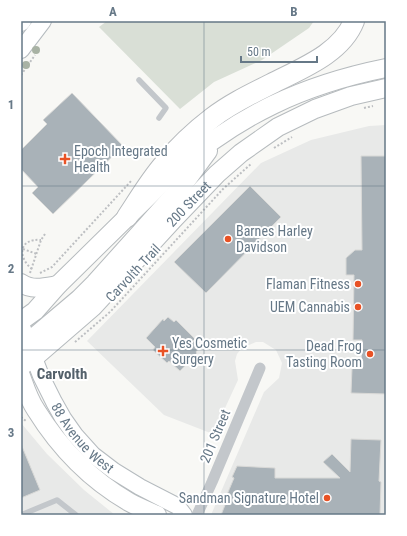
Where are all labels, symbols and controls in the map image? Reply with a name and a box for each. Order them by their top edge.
text: A [109,4,117,19]
text: B [290,4,298,19]
scale bar [241,38,317,64]
text: 50 m [247,45,271,59]
text: 1 [8,97,14,112]
place label: Epoch Integrated Health [74,143,168,175]
marker: Epoch Integrated Health [59,153,71,165]
street label: 200 Street [163,178,214,230]
place label: Barnes Harley Davidson [236,223,313,255]
marker: Barnes Harley Davidson [223,234,233,244]
street label: Carvolth Trail [102,241,164,305]
text: 2 [8,261,15,276]
place label: Flaman Fitness [266,276,350,292]
marker: Flaman Fitness [353,279,363,289]
place label: UEM Cannabis [270,299,350,315]
marker: UEM Cannabis [353,302,363,312]
place label: Yes Cosmetic Surgery [172,335,247,367]
place label: Dead Frog Tasting Room [286,338,362,370]
marker: Yes Cosmetic Surgery [157,345,169,357]
marker: Dead Frog Tasting Room [365,349,375,359]
district label: Carvolth [37,365,87,383]
street label: 88 Avenue West [48,400,117,476]
street label: 201 Street [197,407,233,465]
text: 3 [8,425,14,440]
place label: Sandman Signature Hotel [179,490,319,506]
marker: Sandman Signature Hotel [322,493,332,503]

